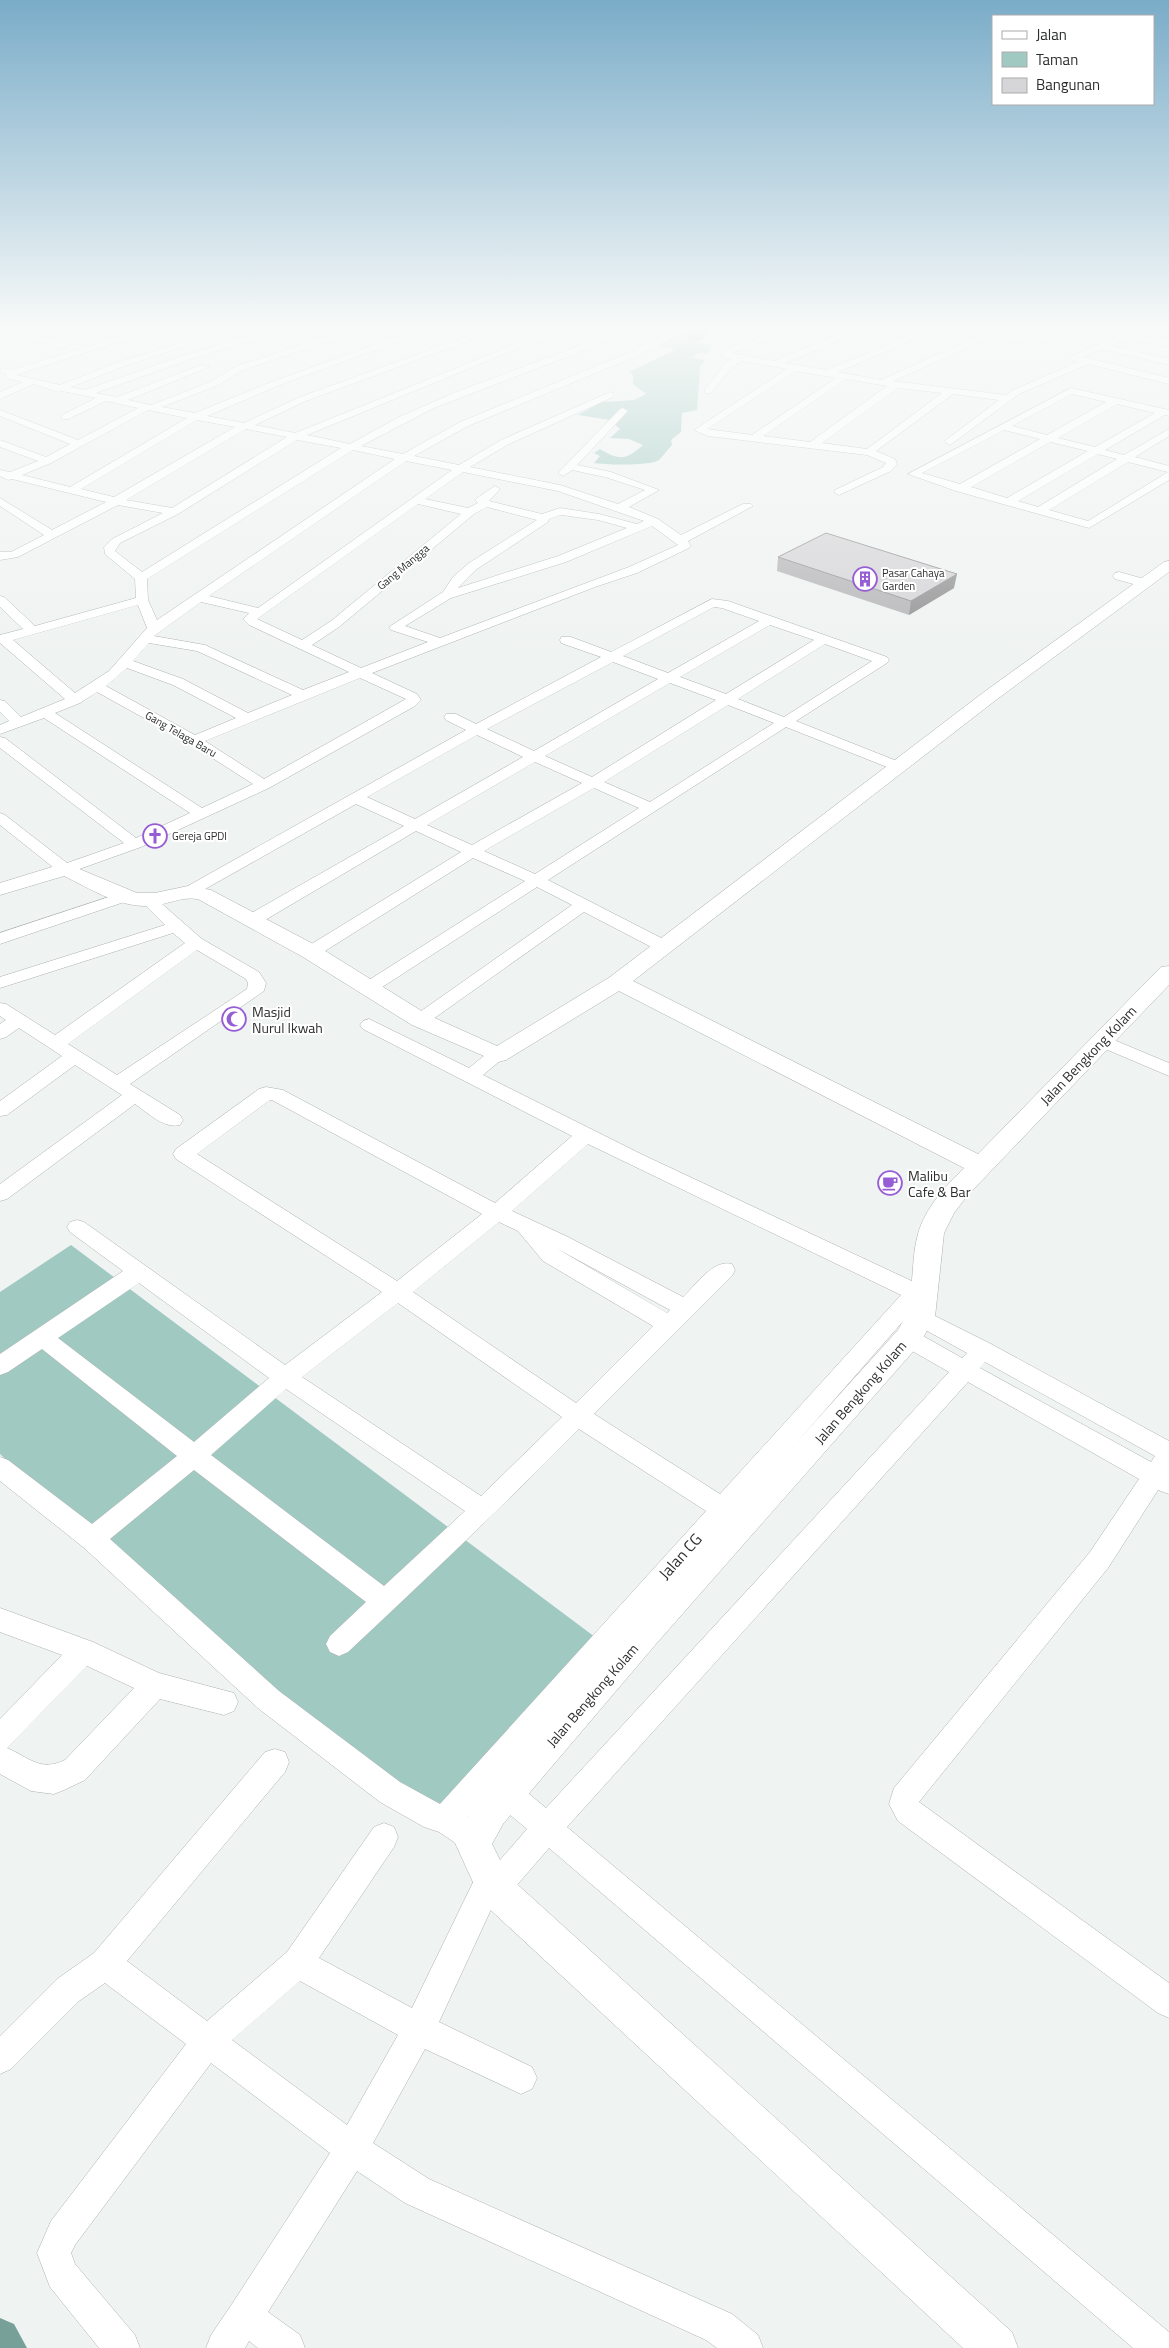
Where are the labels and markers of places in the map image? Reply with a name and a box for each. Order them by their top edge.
place label: Pasar Cahaya Garden [882,565,945,594]
building icon: Pasar Cahaya Garden [852,566,878,592]
church icon: Gereja GPDI [142,823,168,849]
place label: Gereja GPDI [172,828,227,844]
place label: Masjid Nurul Ikwah [252,1001,323,1038]
mosque icon: Masjid Nurul Ikwah [221,1006,247,1032]
place label: Malibu Cafe & Bar [908,1165,971,1202]
cafe icon: Malibu Cafe & Bar [877,1170,903,1196]

